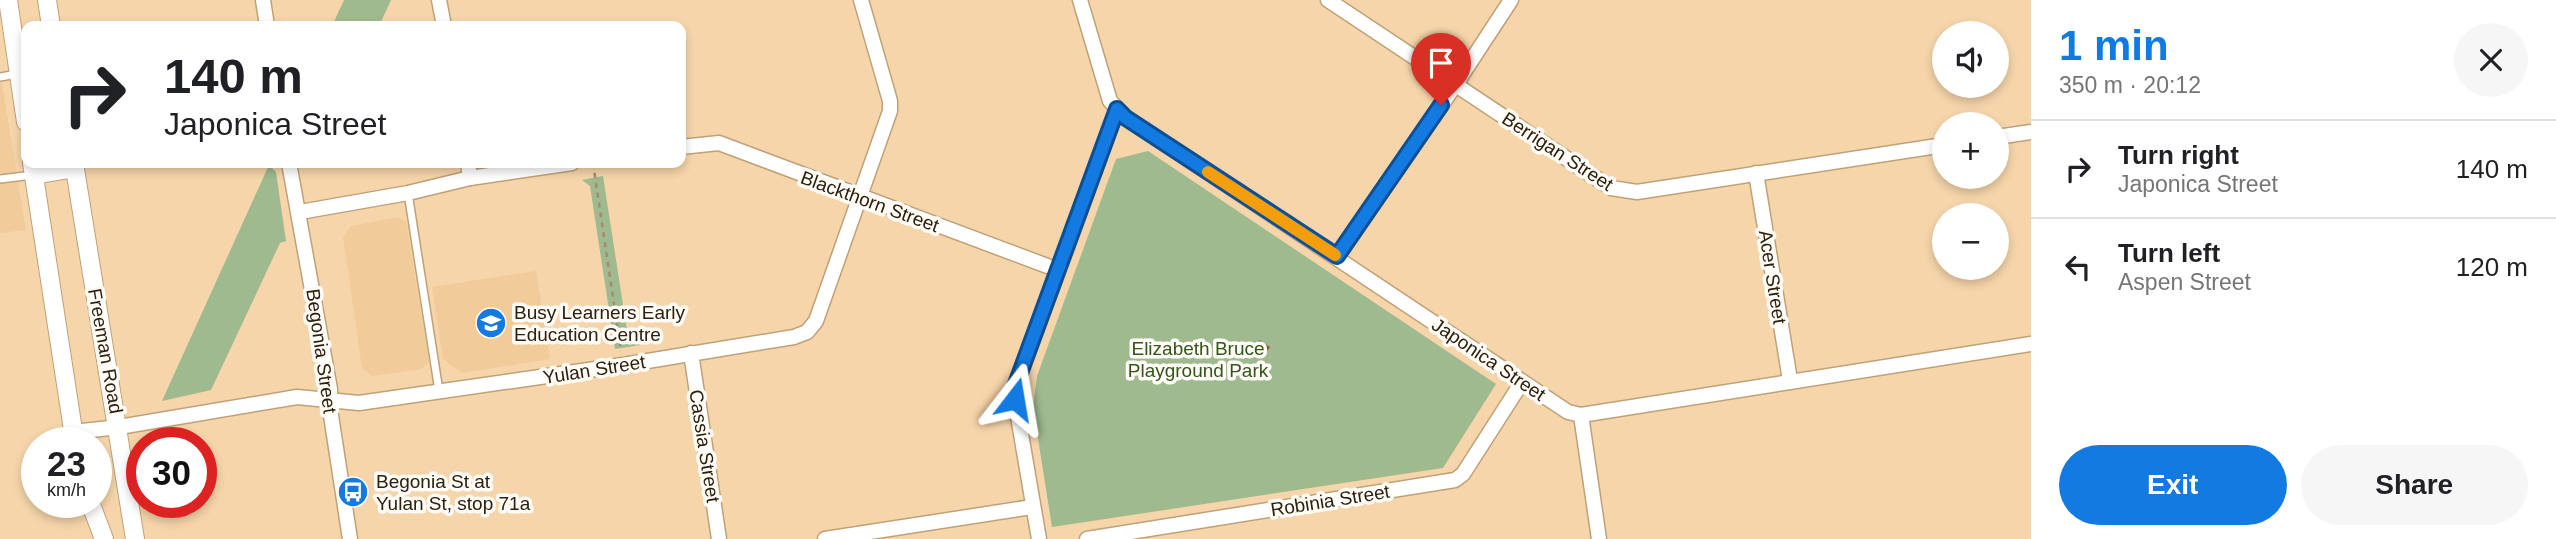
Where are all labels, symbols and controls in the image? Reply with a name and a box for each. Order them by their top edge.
map controls [1932,21,2009,280]
button: sound [1932,21,2009,98]
text: 1 min [2059,22,2169,69]
button: close [2454,23,2528,97]
pin [1411,33,1471,105]
icon: arrive [1422,44,1460,82]
icon: right [49,49,140,140]
text: 140 m [164,49,303,103]
text: 350 m · 20:12 [2059,72,2201,98]
text: Japonica Street [164,106,386,142]
street label: Berrigan Street [1498,108,1618,195]
button: + [1932,112,2009,189]
text: Turn right [2118,140,2239,170]
icon: right [2059,150,2097,188]
text: 140 m [2456,154,2528,184]
street label: Blackthorn Street [798,167,943,237]
text: Japonica Street [2118,171,2278,197]
button: − [1932,203,2009,280]
street label: Acer Street [1755,228,1790,326]
text: Turn left [2118,238,2220,268]
icon: left [2059,248,2097,286]
text: 120 m [2456,252,2528,282]
text: Aspen Street [2118,269,2251,295]
street label: Freeman Road [84,287,127,415]
street label: Begonia Street [302,287,341,415]
place label: Busy Learners Early Education Centre [514,302,686,345]
school or university icon: Busy Learners Early Education Centre [474,306,508,340]
street label: Japonica Street [1428,314,1550,405]
park label: Elizabeth Bruce Playground Park [1128,338,1269,381]
street label: Yulan Street [541,351,648,388]
position arrow [978,362,1052,436]
street label: Cassia Street [685,388,724,505]
speed limit sign: 30 [126,427,217,518]
text: 23 [47,444,86,483]
button: Exit [2059,445,2287,525]
button: Share [2301,445,2528,525]
place label: Begonia St at Yulan St, stop 71a [376,471,531,514]
bus stop icon: Begonia St at Yulan St, stop 71a [336,475,370,509]
text: km/h [47,480,86,500]
street label: Robinia Street [1269,481,1392,520]

